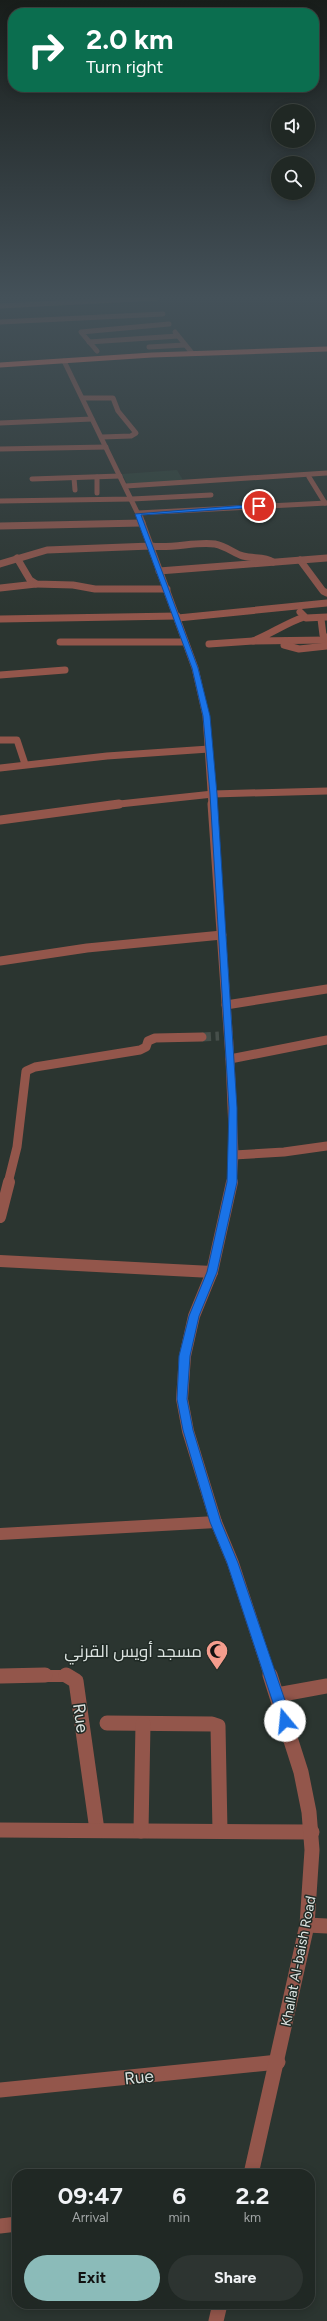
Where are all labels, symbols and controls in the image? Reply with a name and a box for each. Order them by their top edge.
text: 2.0 km [86,22,173,56]
icon: right [20,24,72,76]
text: Turn right [86,56,163,78]
map controls [271,104,315,200]
button: sound [271,104,315,148]
button: search [271,156,315,200]
pin [242,489,276,523]
icon: arrive [248,495,270,517]
mosque icon: مسجد أويس القرني [204,1638,230,1671]
place label: مسجد أويس القرني [64,1641,202,1665]
position arrow [264,1700,306,1742]
street label: Rue [69,1702,93,1734]
street label: Khallat Al-baish Road [277,1894,319,2028]
street label: Rue [123,2066,155,2088]
text: 09:47 [58,2181,123,2210]
text: 6 [172,2181,186,2210]
text: 2.2 [236,2181,269,2210]
text: Arrival [72,2210,109,2225]
text: min [169,2210,190,2225]
text: km [244,2210,261,2225]
button: Exit [24,2255,160,2301]
button: Share [168,2255,303,2301]

